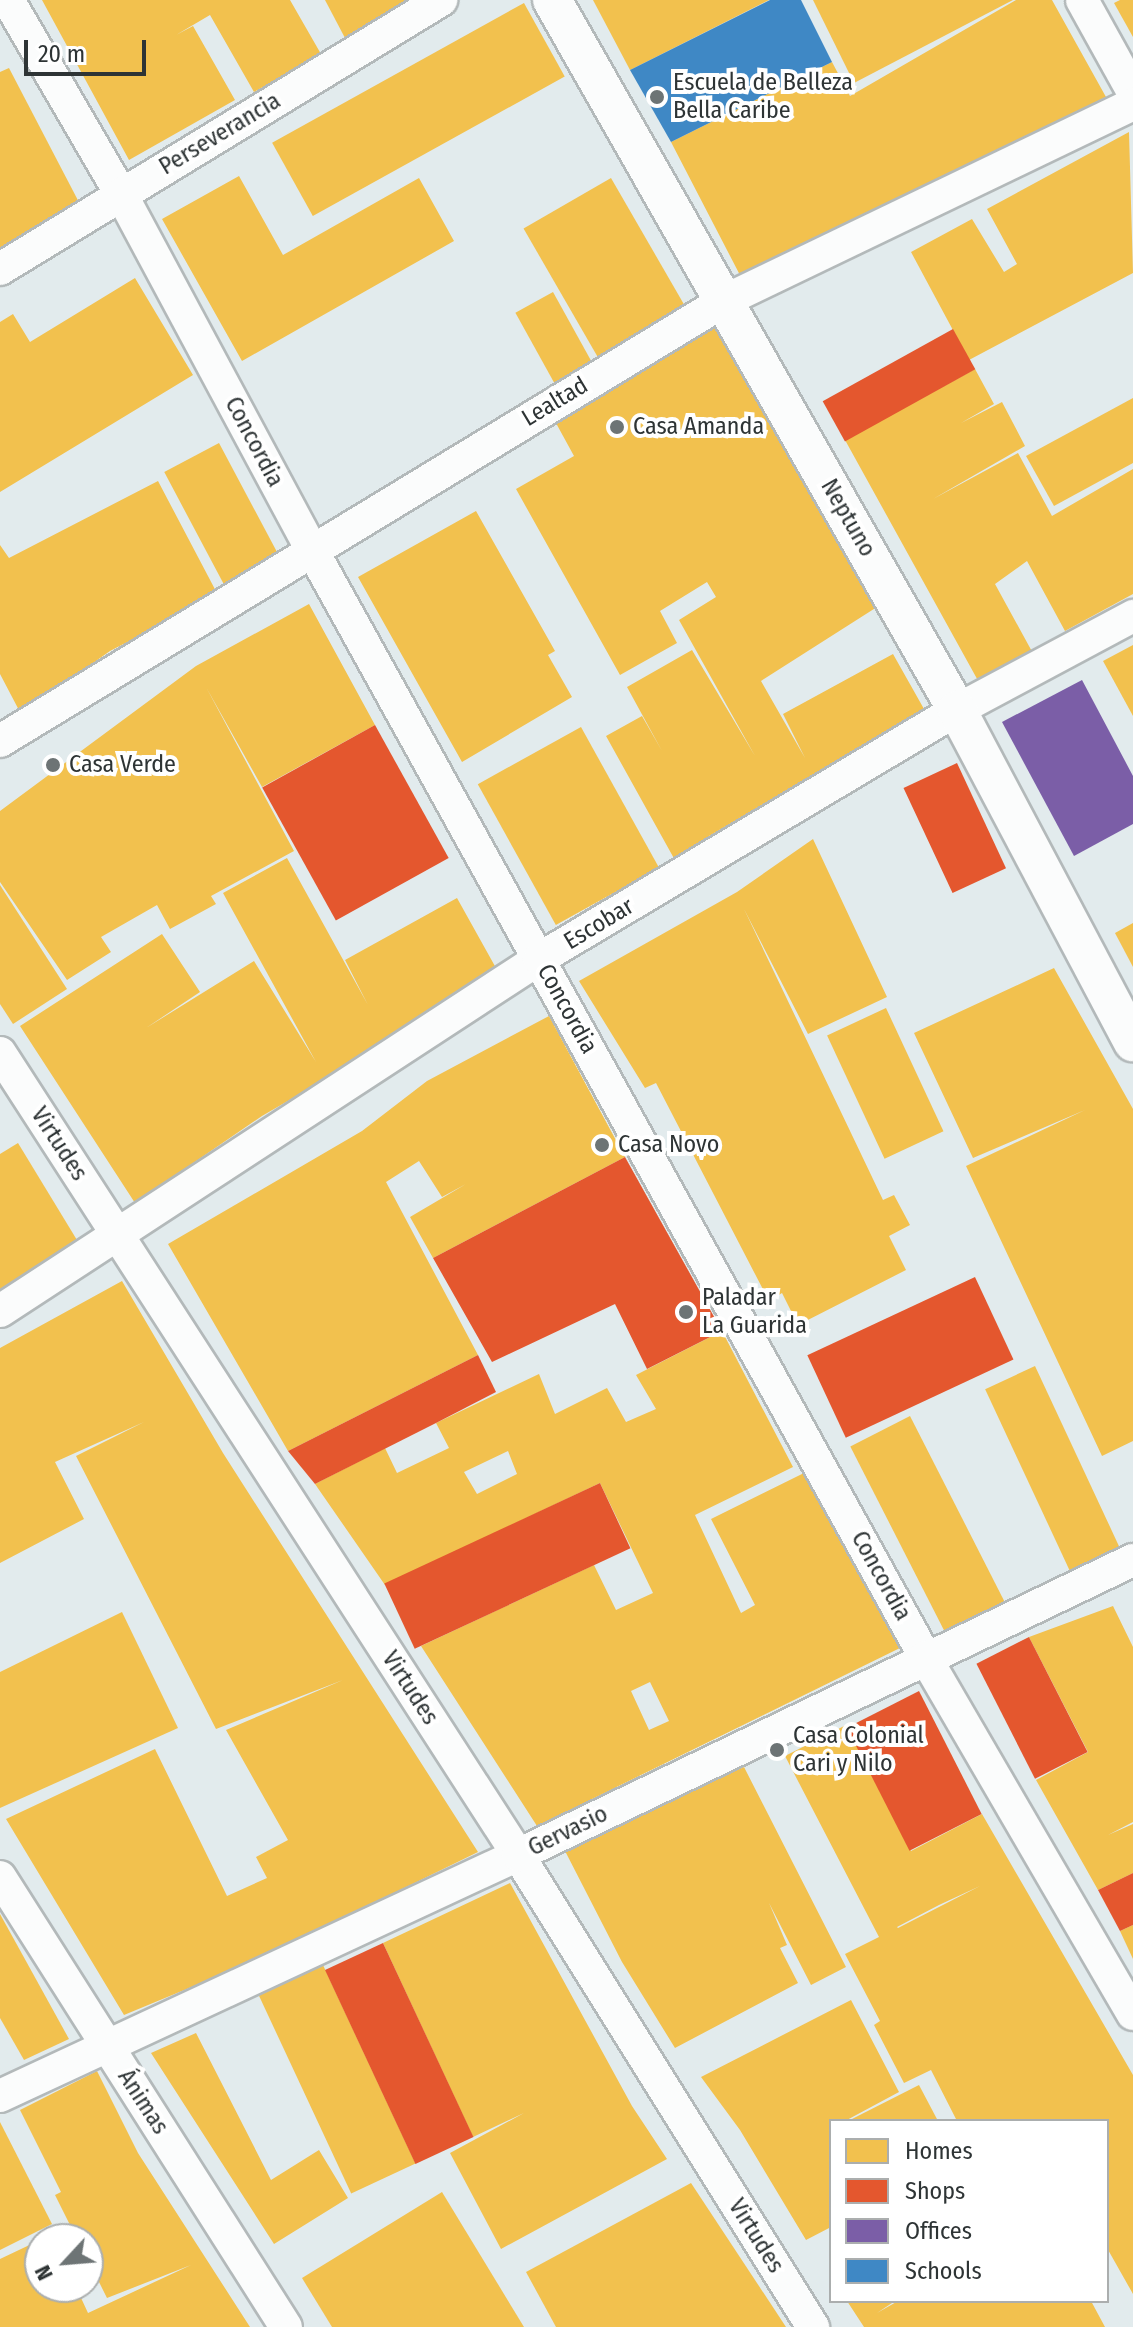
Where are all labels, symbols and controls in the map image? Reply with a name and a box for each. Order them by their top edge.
scale bar [28,24,150,74]
text: 20 m [38,40,85,68]
place label: Escuela de Belleza Bella Caribe [673,69,853,125]
street label: Perseverancia [154,87,286,181]
marker: Escuela de Belleza Bella Caribe [648,88,666,106]
street label: Lealtad [517,371,593,433]
street label: Concordia [218,392,290,492]
place label: Casa Amanda [633,413,764,441]
marker: Casa Amanda [608,418,626,436]
street label: Neptuno [814,474,882,562]
place label: Casa Verde [69,751,176,779]
marker: Casa Verde [44,756,62,774]
street label: Escobar [559,892,639,956]
street label: Concordia [531,959,603,1059]
street label: Virtudes [25,1102,93,1186]
place label: Casa Novo [618,1131,719,1159]
marker: Casa Novo [593,1136,611,1154]
place label: Paladar La Guarida [702,1284,807,1340]
marker: Paladar La Guarida [677,1303,695,1321]
street label: Concordia [845,1526,917,1626]
street label: Virtudes [376,1646,444,1730]
place label: Casa Colonial Cari y Nilo [793,1722,924,1778]
marker: Casa Colonial Cari y Nilo [768,1741,786,1759]
street label: Gervasio [524,1799,612,1863]
street label: Ánimas [111,2064,175,2140]
legend [829,2119,1109,2303]
text: Homes [905,2137,973,2165]
text: Shops [905,2177,965,2205]
street label: Virtudes [722,2194,790,2278]
text: Offices [905,2217,972,2245]
north arrow [24,2223,104,2303]
text: Schools [905,2257,982,2285]
text: N [29,2261,59,2285]

